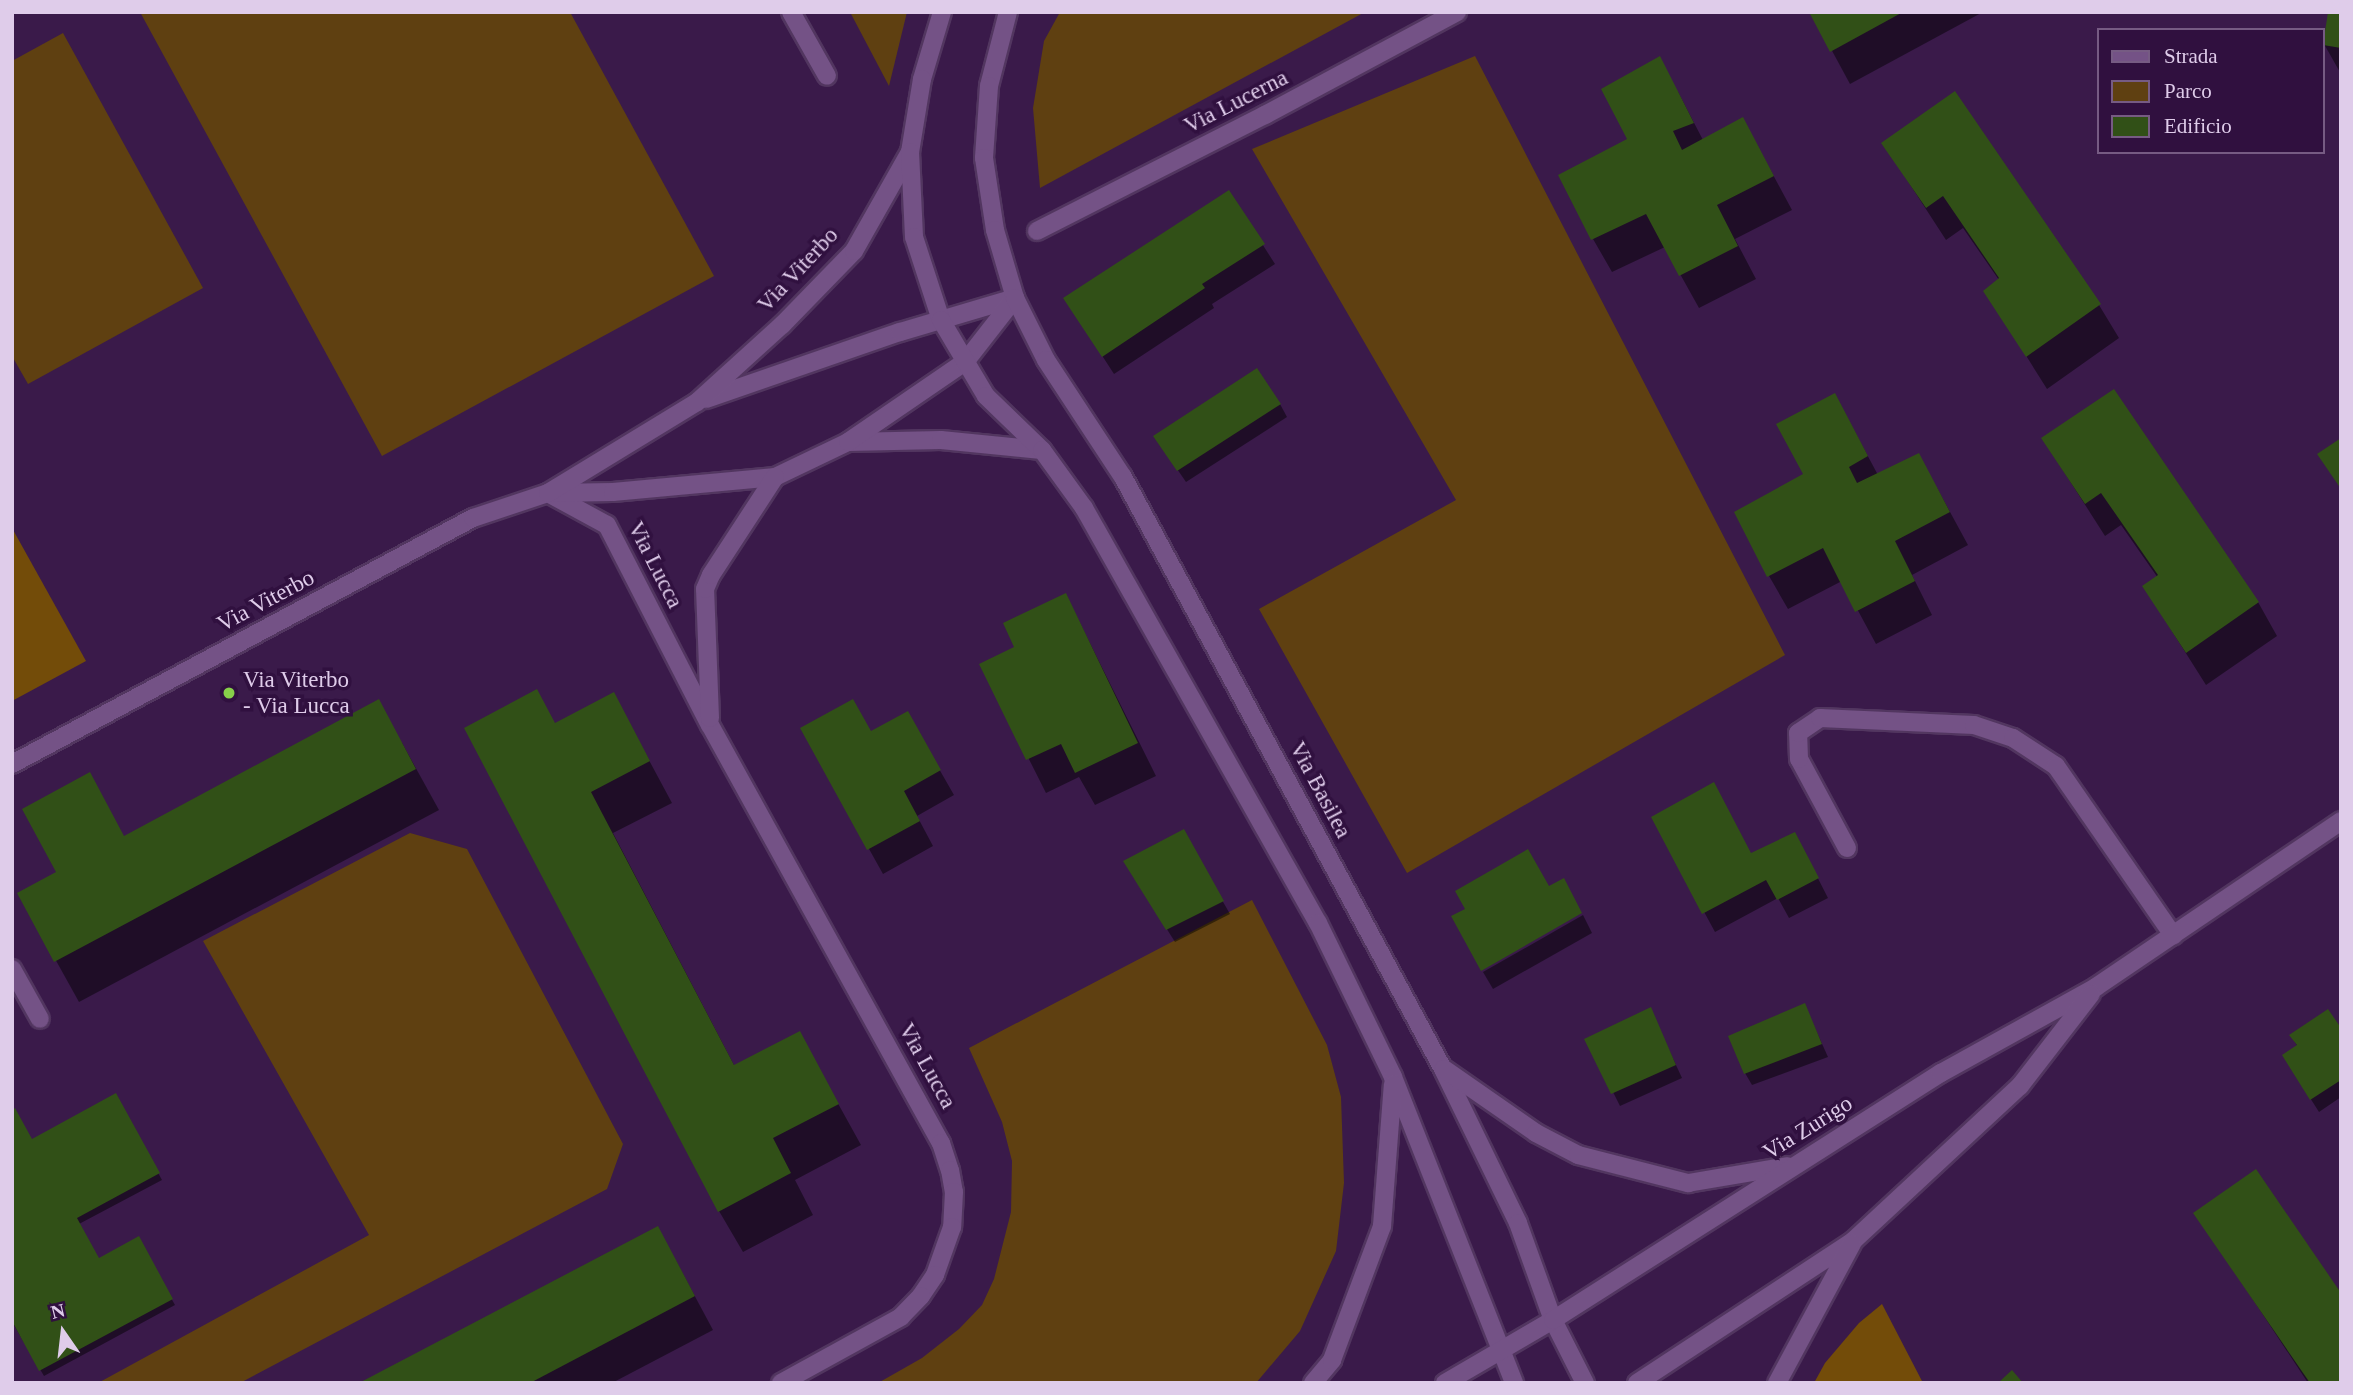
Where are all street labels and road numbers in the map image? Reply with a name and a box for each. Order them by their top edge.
street label: Via Lucerna [1179,64,1293,140]
street label: Via Viterbo [752,222,844,318]
street label: Via Lucca [621,517,689,613]
street label: Via Viterbo [213,564,319,638]
street label: Via Basilea [1283,737,1357,843]
street label: Via Lucca [892,1018,962,1114]
street label: Via Zurigo [1758,1090,1858,1166]

